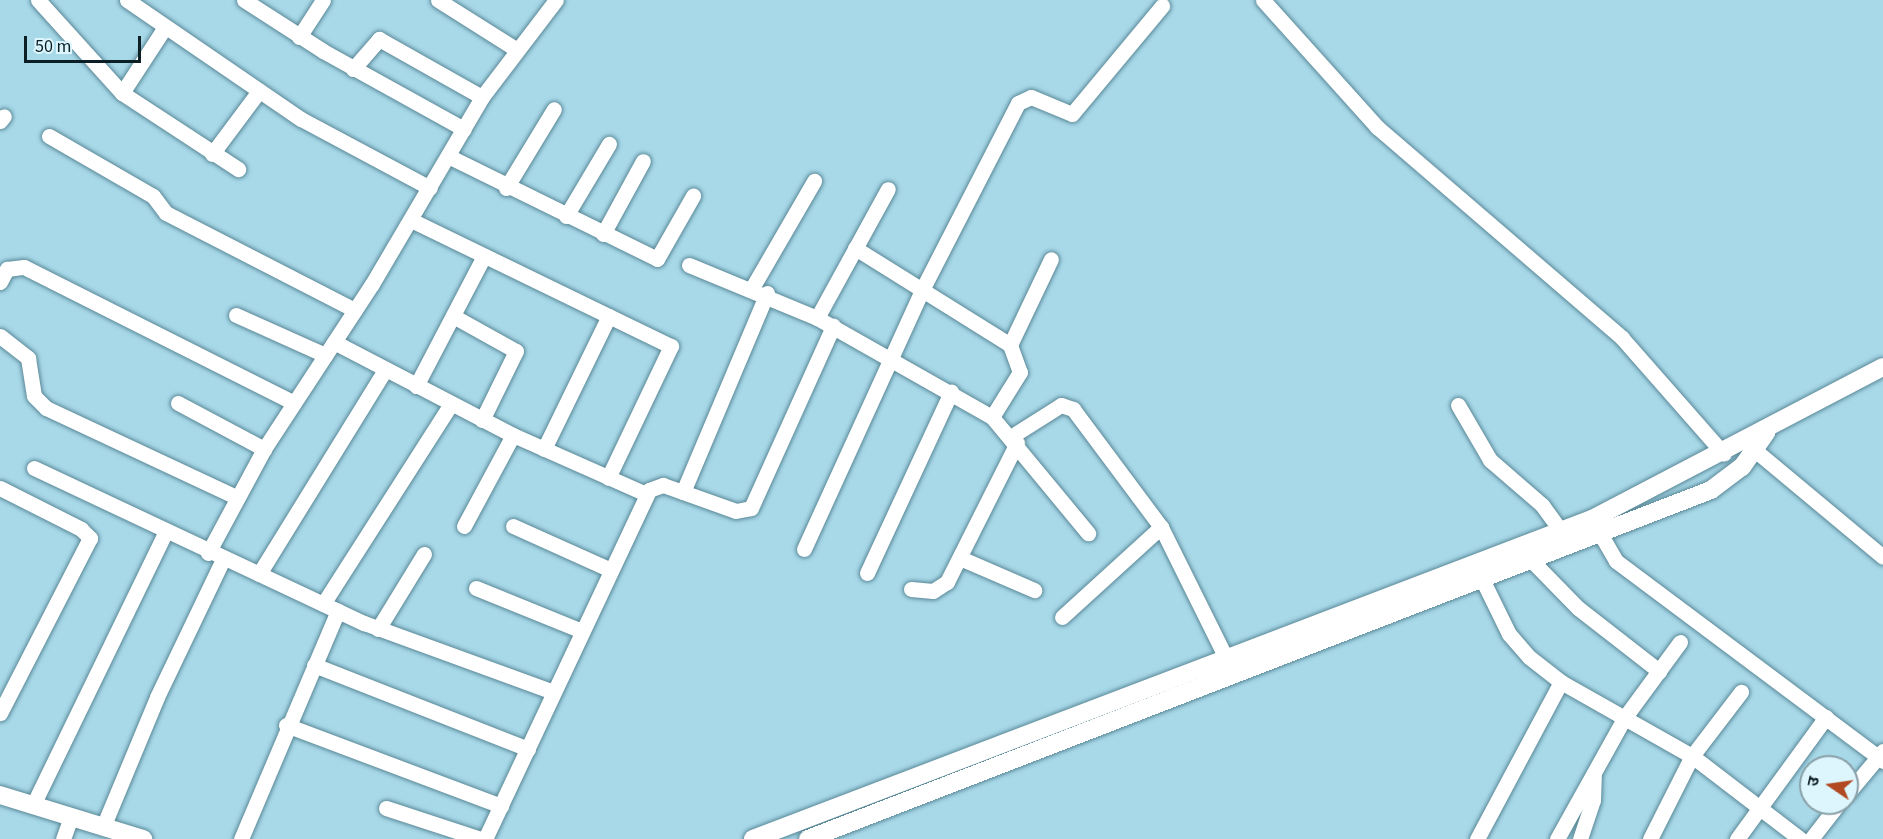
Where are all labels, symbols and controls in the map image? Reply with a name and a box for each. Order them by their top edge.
scale bar [27,24,144,62]
text: 50 m [35,34,71,59]
north arrow [1799,755,1859,815]
text: उ [1802,774,1825,788]

